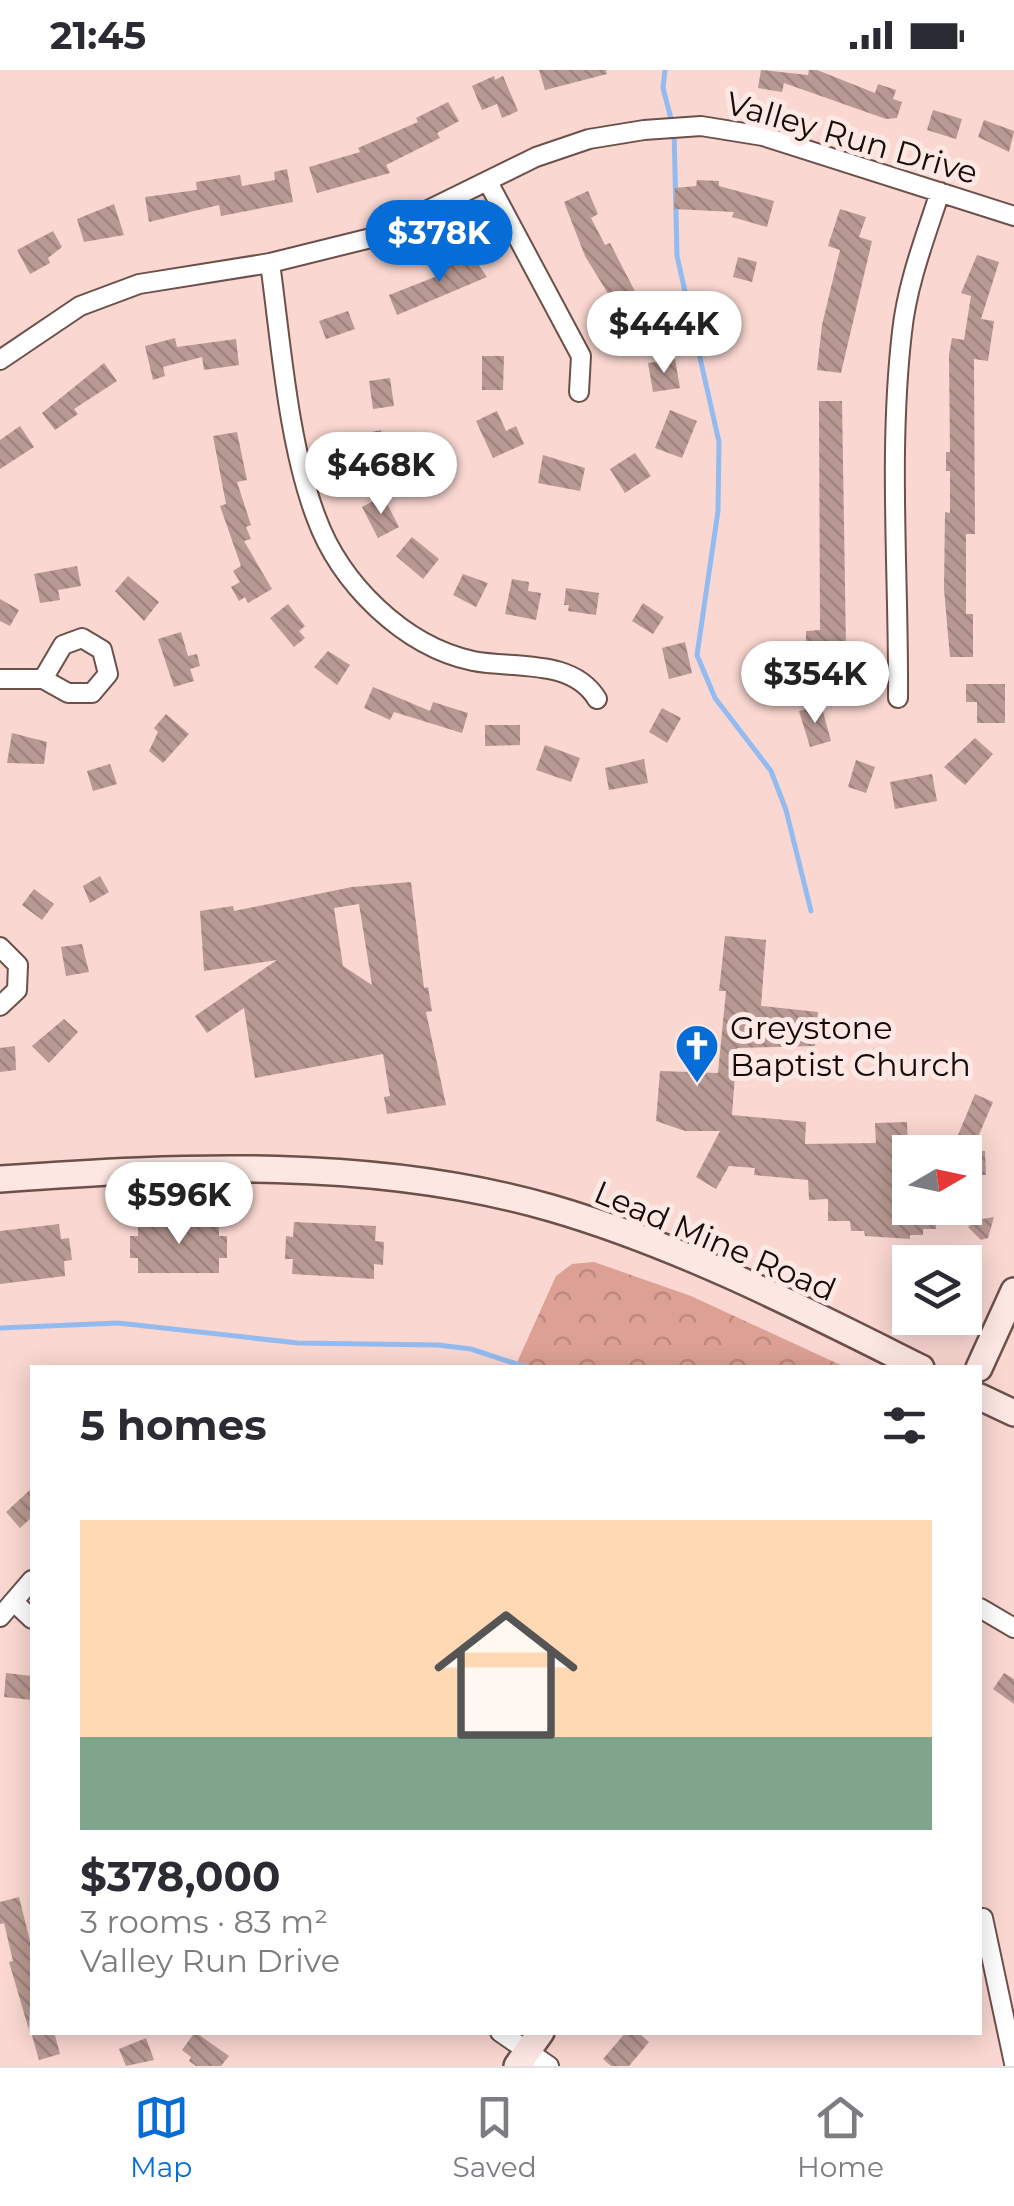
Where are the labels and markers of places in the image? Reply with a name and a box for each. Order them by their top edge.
pin: $378K [369,200,509,285]
pin: $444K [594,291,734,376]
pin: $468K [311,432,451,517]
pin: $354K [745,641,885,726]
place label: Greystone Baptist Church [730,1008,971,1084]
church icon: Greystone Baptist Church [674,1023,720,1084]
pin: $596K [109,1162,249,1247]

